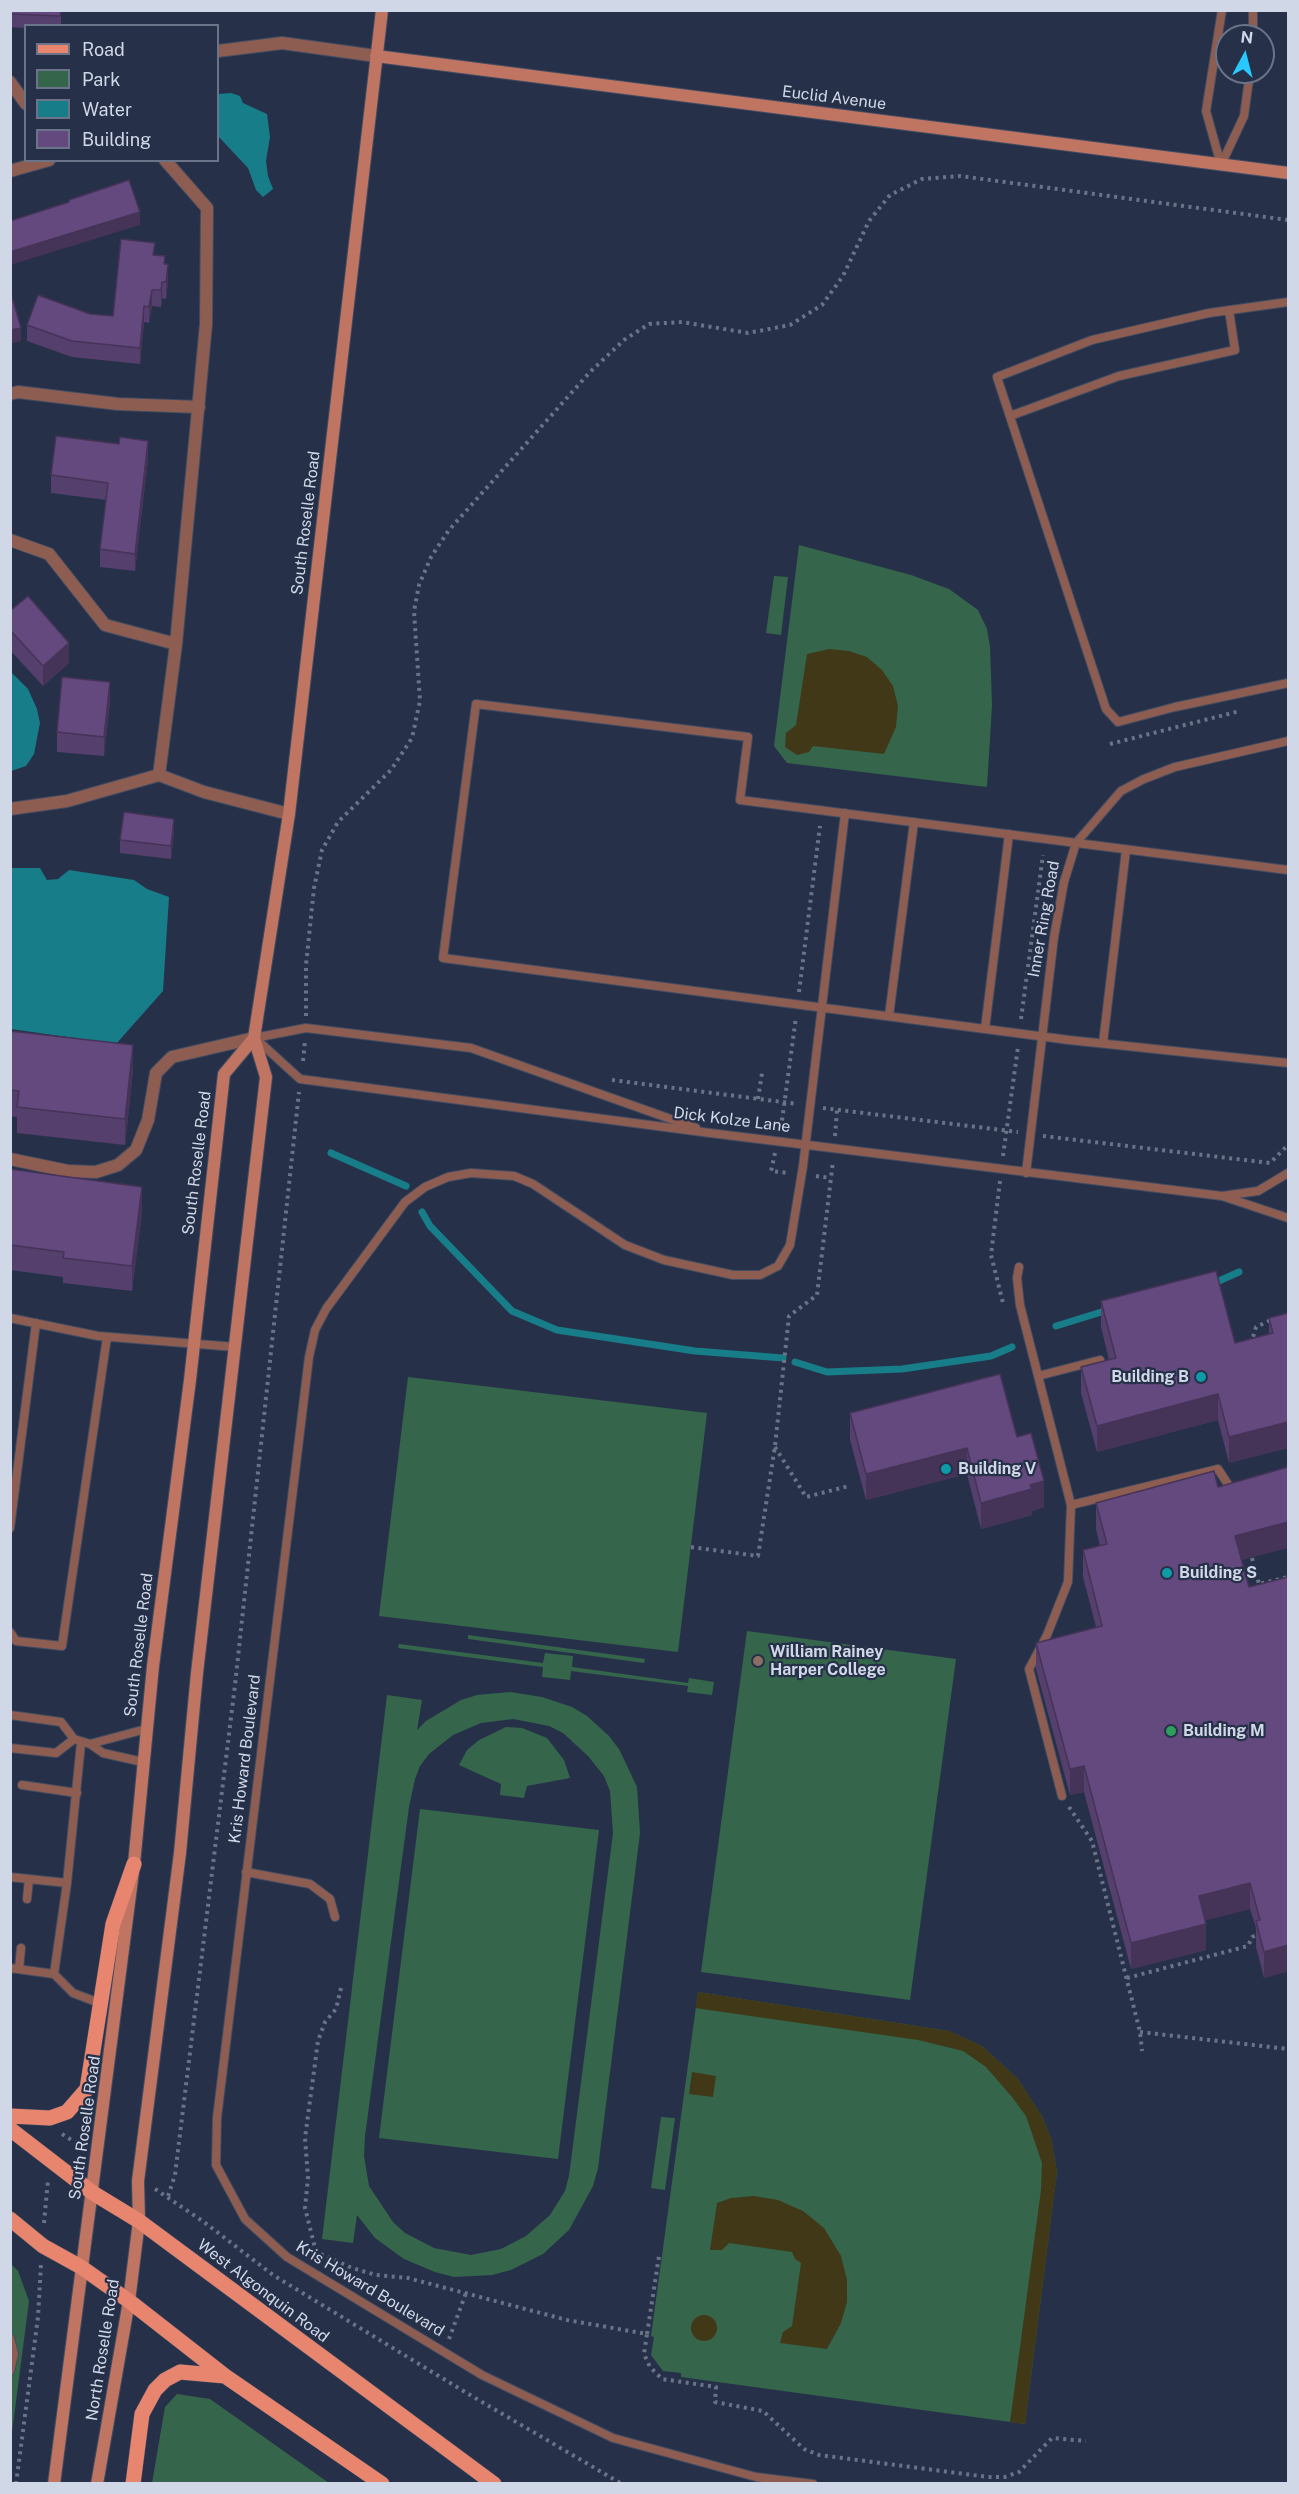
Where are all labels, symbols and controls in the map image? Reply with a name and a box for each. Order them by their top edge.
legend [24,24,219,162]
north arrow [1215,24,1275,84]
text: N [1240,27,1254,48]
text: Road [82,39,125,60]
text: Park [82,69,120,90]
street label: Euclid Avenue [781,82,887,114]
text: Water [82,99,132,120]
text: Building [82,129,151,150]
street label: South Roselle Road [288,450,324,596]
street label: Inner Ring Road [1024,859,1064,979]
street label: South Roselle Road [179,1090,215,1236]
street label: Dick Kolze Lane [672,1103,792,1137]
place label: Building B [1111,1367,1189,1387]
marker: Building B [1194,1370,1208,1384]
place label: Building V [958,1459,1036,1479]
marker: Building V [939,1462,953,1476]
place label: Building S [1179,1563,1257,1583]
marker: Building S [1160,1566,1174,1580]
street label: South Roselle Road [121,1572,157,1718]
place label: William Rainey Harper College [770,1642,886,1680]
marker: William Rainey Harper College [751,1654,765,1668]
street label: Kris Howard Boulevard [225,1674,265,1844]
place label: Building M [1183,1721,1265,1741]
marker: Building M [1164,1724,1178,1738]
street label: South Roselle Road [65,2055,105,2201]
street label: West Algonquin Road [193,2235,333,2347]
street label: Kris Howard Boulevard [292,2237,448,2341]
street label: North Roselle Road [82,2278,124,2422]

